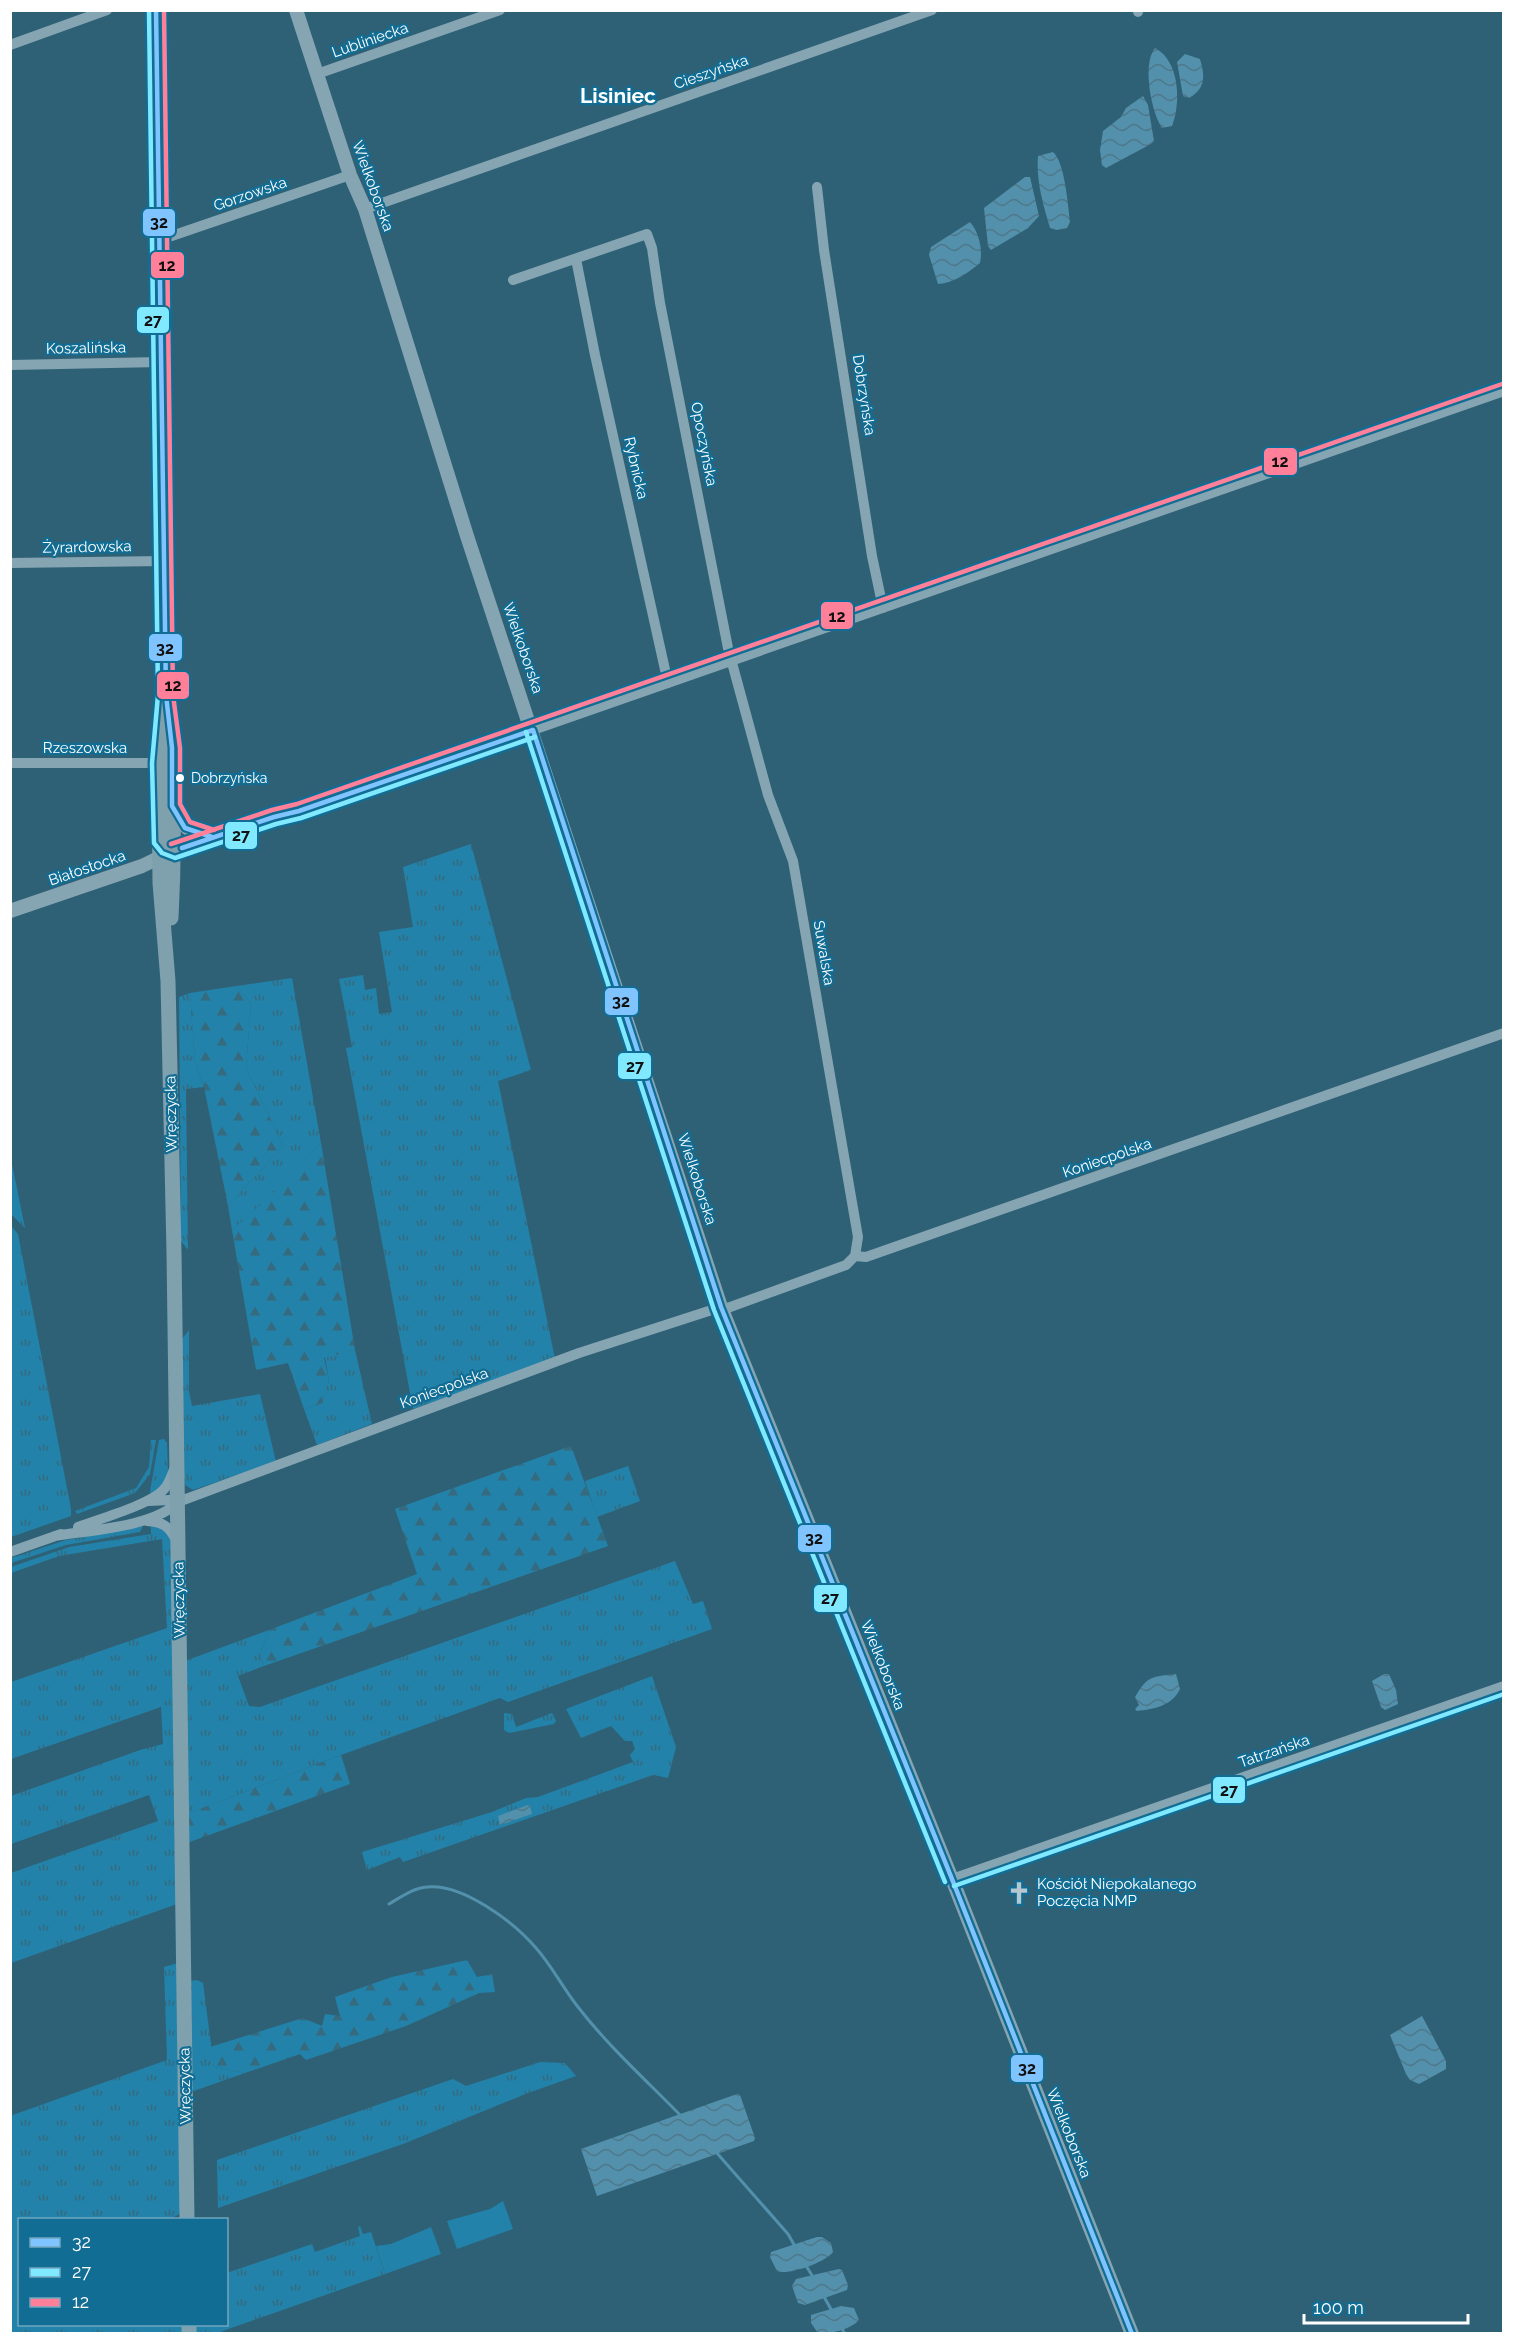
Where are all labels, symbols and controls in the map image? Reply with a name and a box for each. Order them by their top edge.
street label: Lubliniecka [330,19,410,61]
street label: Cieszyńska [672,51,750,93]
district label: Lisiniec [580,83,656,108]
street label: Wielkoborska [348,138,398,234]
street label: Gorzowska [211,173,289,215]
line badge: 32 [142,208,176,237]
text: 32 [150,213,168,232]
line badge: 12 [150,251,185,279]
text: 12 [159,256,175,275]
line badge: 27 [136,306,170,334]
text: 27 [144,311,162,330]
street label: Koszalińska [46,338,126,358]
street label: Dobrzyńska [849,353,879,437]
street label: Opoczyńska [687,400,721,488]
street label: Rybnicka [620,435,652,501]
line badge: 12 [1263,447,1298,476]
text: 12 [1272,452,1288,471]
street label: Żyrardowska [42,536,132,557]
street label: Wielkoborska [499,600,547,696]
line badge: 12 [820,601,854,630]
text: 12 [829,607,845,626]
line badge: 32 [148,633,183,662]
text: 32 [156,639,174,658]
line badge: 12 [156,671,190,700]
text: 12 [165,676,181,695]
street label: Rzeszowska [43,739,127,757]
place label: Dobrzyńska [191,770,267,786]
marker: Dobrzyńska [174,772,186,784]
line badge: 27 [224,821,258,850]
text: 27 [232,826,250,845]
street label: Białostocka [46,846,128,890]
street label: Suwalska [809,919,839,987]
line badge: 32 [604,987,639,1016]
text: 32 [612,992,630,1011]
line badge: 27 [617,1052,652,1080]
text: 27 [626,1057,644,1076]
street label: Wręczycka [161,1075,181,1153]
street label: Wielkoborska [674,1131,720,1227]
street label: Koniecpolska [1060,1134,1154,1182]
street label: Koniecpolska [397,1364,491,1412]
line badge: 32 [797,1524,832,1553]
text: 32 [805,1529,823,1548]
street label: Wręczycka [169,1561,189,1639]
line badge: 27 [813,1584,848,1613]
text: 27 [821,1589,839,1608]
street label: Wielkoborska [857,1618,909,1712]
street label: Tatrzańska [1236,1731,1312,1771]
line badge: 27 [1212,1776,1246,1804]
text: 27 [1220,1781,1238,1800]
place label: Kościół Niepokalanego Poczęcia NMP [1037,1875,1197,1910]
church icon: Kościół Niepokalanego Poczęcia NMP [1006,1880,1032,1906]
street label: Wręczycka [175,2047,195,2125]
line badge: 32 [1010,2054,1044,2083]
text: 32 [1018,2059,1036,2078]
street label: Wielkoborska [1043,2086,1095,2180]
legend [18,2218,228,2326]
text: 32 [72,2231,91,2252]
text: 27 [72,2261,91,2282]
scale bar [1304,2287,1468,2325]
text: 12 [72,2291,89,2312]
text: 100 m [1313,2297,1364,2318]

